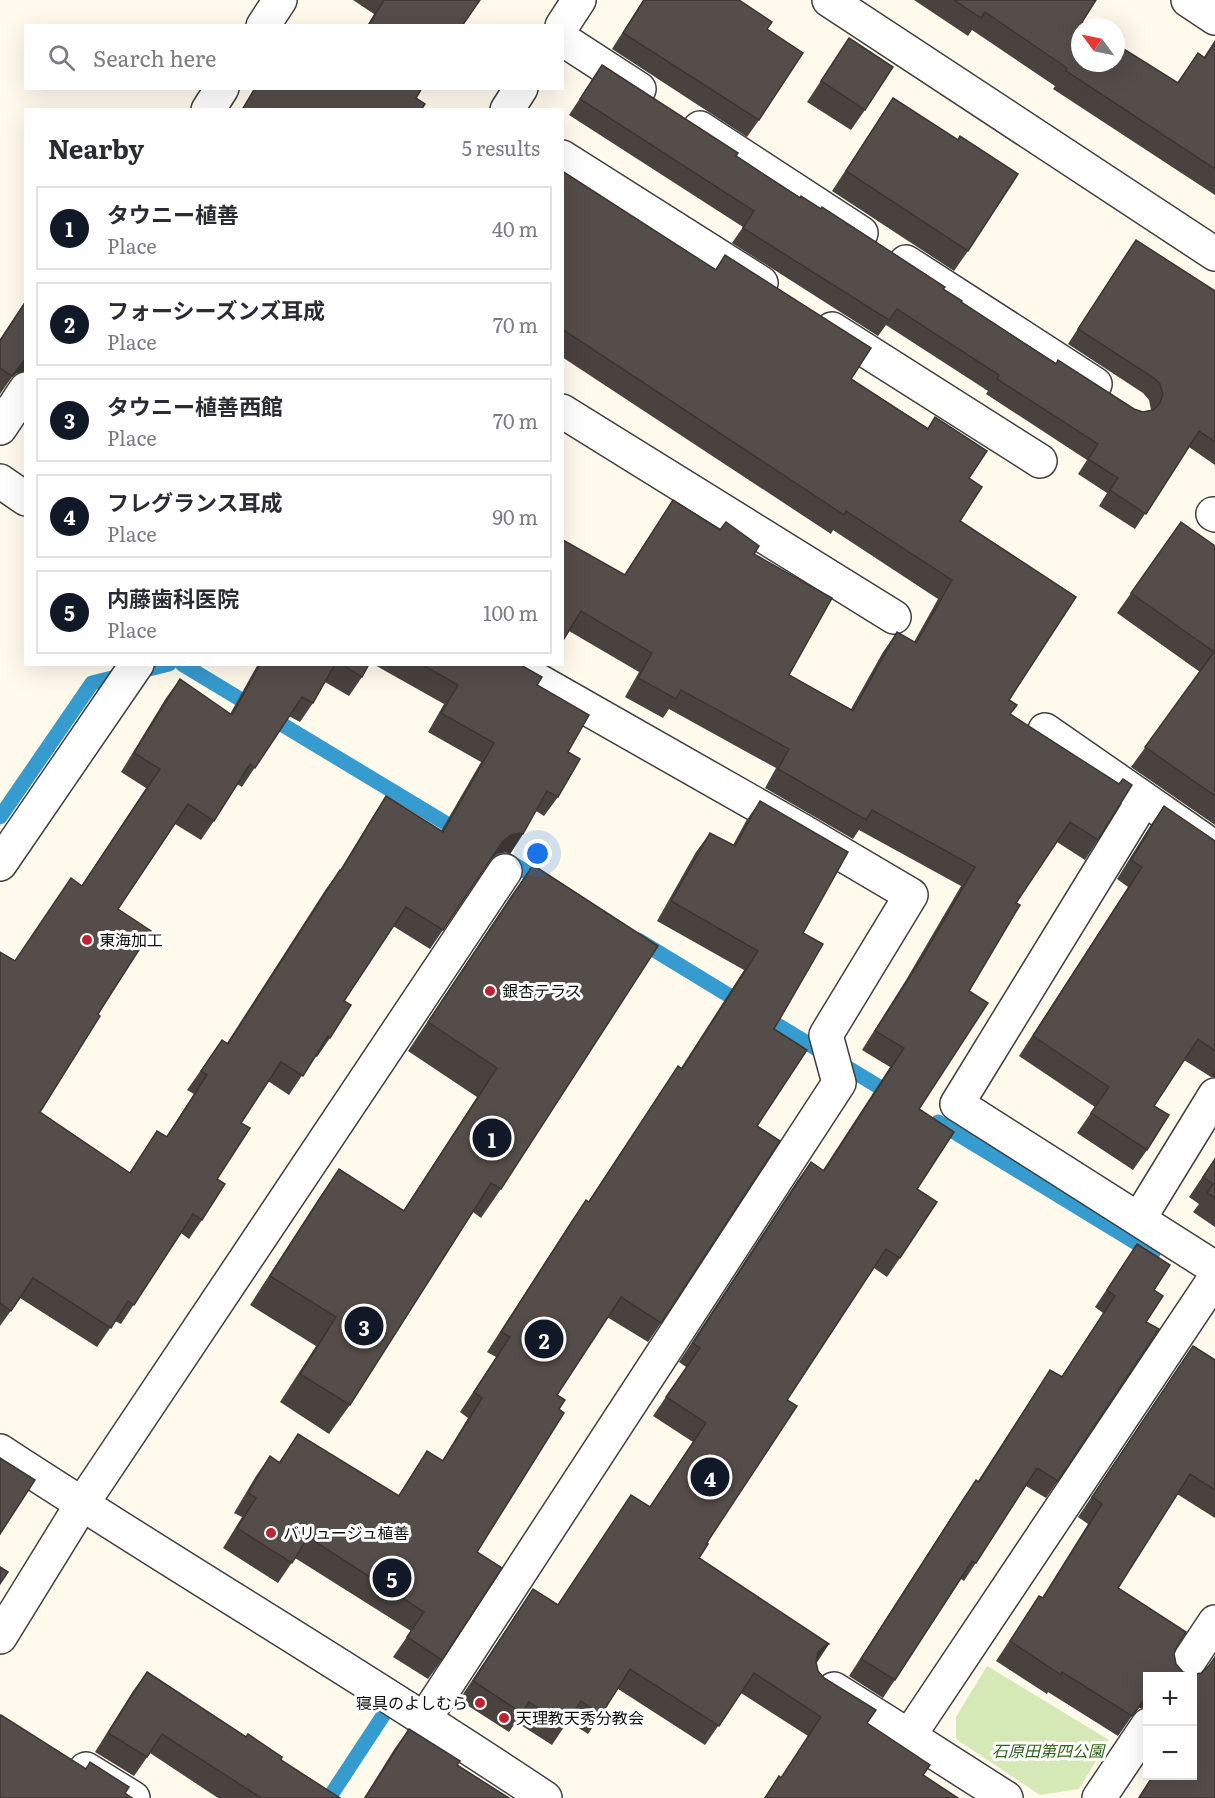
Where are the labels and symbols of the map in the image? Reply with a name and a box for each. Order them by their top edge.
north arrow [1071,18,1125,72]
your location [523,839,552,868]
place label: 東海加工 [99,927,163,951]
marker: 東海加工 [80,933,94,947]
place label: 銀杏テラス [502,978,582,1002]
marker: 銀杏テラス [483,984,497,998]
pin: 1 [472,1116,512,1160]
pin: 3 [344,1304,384,1348]
pin: 2 [524,1316,564,1362]
pin: 4 [690,1454,730,1500]
place label: バリュージュ植善 [283,1520,410,1544]
marker: バリュージュ植善 [264,1526,278,1540]
pin: 5 [372,1556,412,1600]
place label: 寝具のよしむら [356,1690,468,1714]
marker: 寝具のよしむら [473,1696,487,1710]
place label: 天理教天秀分教会 [516,1705,644,1729]
marker: 天理教天秀分教会 [497,1711,511,1725]
park label: 石原田第四公園 [992,1738,1106,1762]

